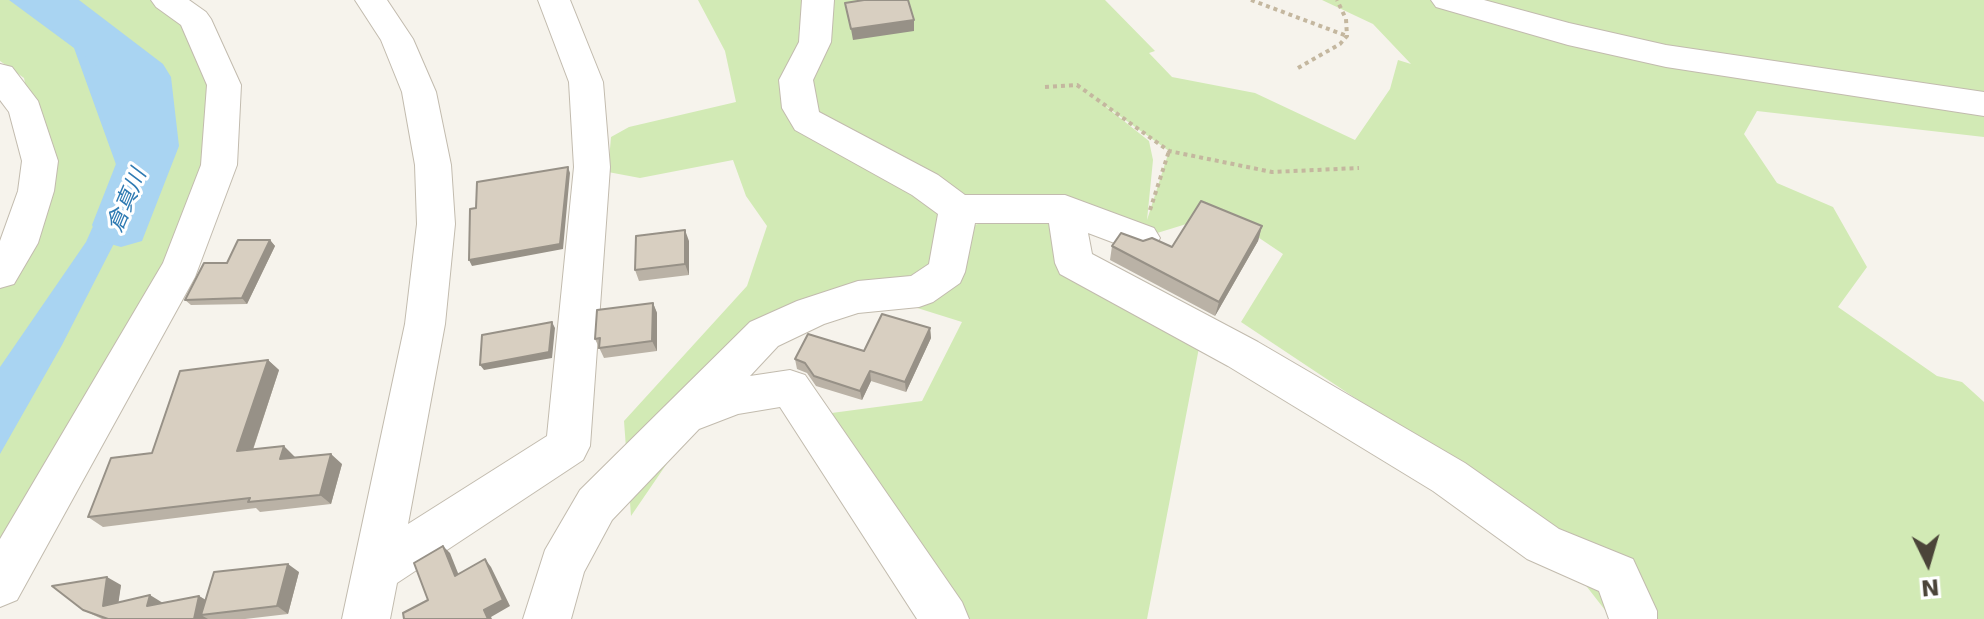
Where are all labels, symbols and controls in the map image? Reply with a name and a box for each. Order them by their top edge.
water label: 倉真川 [103,165,153,237]
north arrow [1888,523,1968,603]
text: N [1920,574,1940,601]

